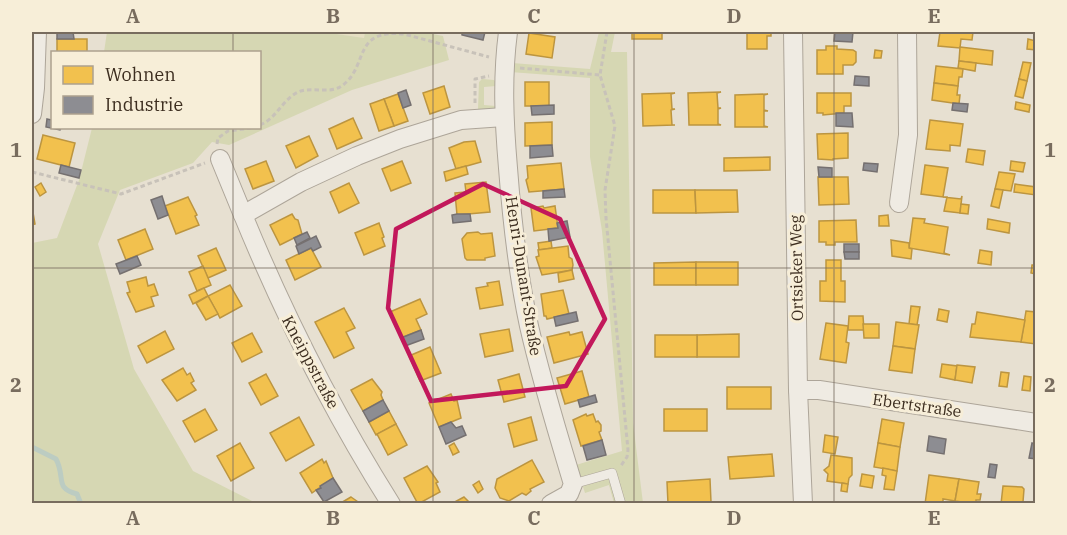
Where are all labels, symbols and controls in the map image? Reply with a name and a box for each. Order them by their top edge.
text: A [126,2,140,29]
text: B [326,2,340,29]
text: C [527,2,541,29]
text: D [726,2,742,29]
text: E [927,2,941,29]
legend [51,51,261,129]
text: Wohnen [105,63,176,86]
text: Industrie [105,93,183,116]
text: 1 [10,136,22,163]
text: 1 [1044,136,1056,163]
street label: Henri-Dunant-Straße [502,195,546,357]
street label: Ortsieker Weg [785,214,807,321]
street label: Kneippstraße [278,312,344,412]
text: 2 [10,371,22,398]
text: 2 [1044,371,1056,398]
street label: Ebertstraße [871,389,963,421]
text: A [126,504,140,531]
text: B [326,504,340,531]
text: C [527,504,541,531]
text: D [726,504,742,531]
text: E [927,504,941,531]

